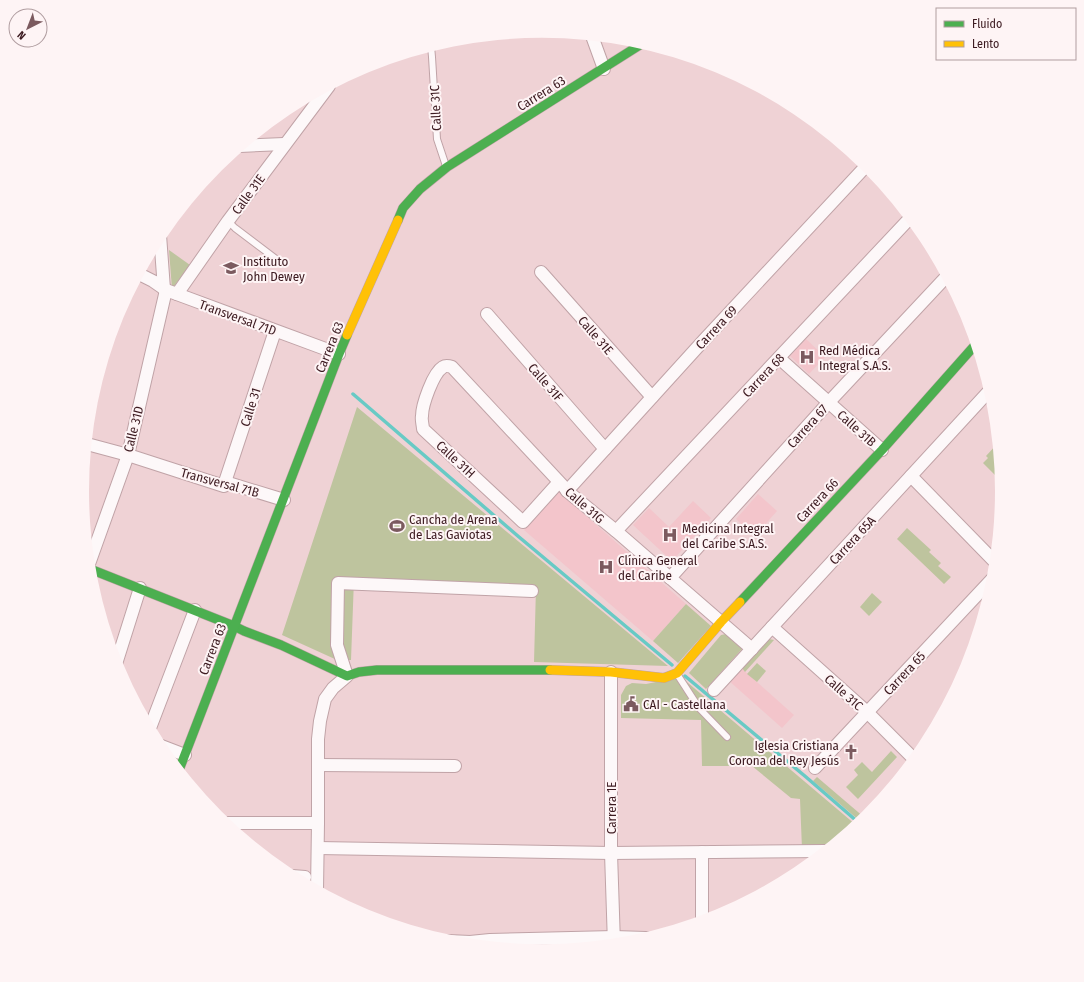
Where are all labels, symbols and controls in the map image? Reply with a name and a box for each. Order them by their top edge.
north arrow [8,8,48,48]
legend [936,8,1076,60]
text: Fluido [972,17,1002,31]
text: N [15,28,28,42]
text: Lento [972,37,999,51]
street label: Carrera 63 [514,73,568,114]
street label: Calle 31C [427,84,444,131]
street label: Calle 31E [229,171,268,217]
place label: Instituto John Dewey [243,254,305,284]
school or university icon: Instituto John Dewey [222,259,240,277]
street label: Transversal 71D [197,297,278,338]
street label: Carrera 69 [692,302,740,352]
street label: Calle 31E [575,313,616,358]
street label: Carrera 63 [312,319,347,375]
place label: Red Médica Integral S.A.S. [819,343,891,373]
hospital icon: Red Médica Integral S.A.S. [798,348,816,366]
street label: Carrera 68 [739,350,787,400]
street label: Calle 31F [525,360,566,405]
street label: Calle 31 [237,386,264,428]
street label: Carrera 67 [784,402,831,451]
street label: Calle 31D [121,404,146,454]
street label: Calle 31B [834,407,879,450]
street label: Calle 31H [433,438,478,481]
street label: Transversal 71B [179,465,261,500]
street label: Carrera 66 [793,475,841,525]
street label: Calle 31G [562,484,607,526]
place label: Cancha de Arena de Las Gaviotas [409,512,498,542]
street label: Carrera 65A [826,513,879,568]
sports icon: Cancha de Arena de Las Gaviotas [388,517,406,535]
place label: Medicina Integral del Caribe S.A.S. [682,521,774,551]
hospital icon: Medicina Integral del Caribe S.A.S. [661,526,679,544]
place label: Clínica General del Caribe [618,553,698,583]
hospital icon: Clínica General del Caribe [597,558,615,576]
street label: Carrera 63 [196,621,229,677]
street label: Carrera 65 [881,648,928,698]
street label: Calle 31C [821,671,866,714]
public building icon: CAI - Castellana [622,695,640,713]
place label: CAI - Castellana [643,697,726,712]
place label: Iglesia Cristiana Corona del Rey Jesús [729,738,839,768]
church icon: Iglesia Cristiana Corona del Rey Jesús [842,743,860,761]
street label: Carrera 1E [604,782,619,834]

